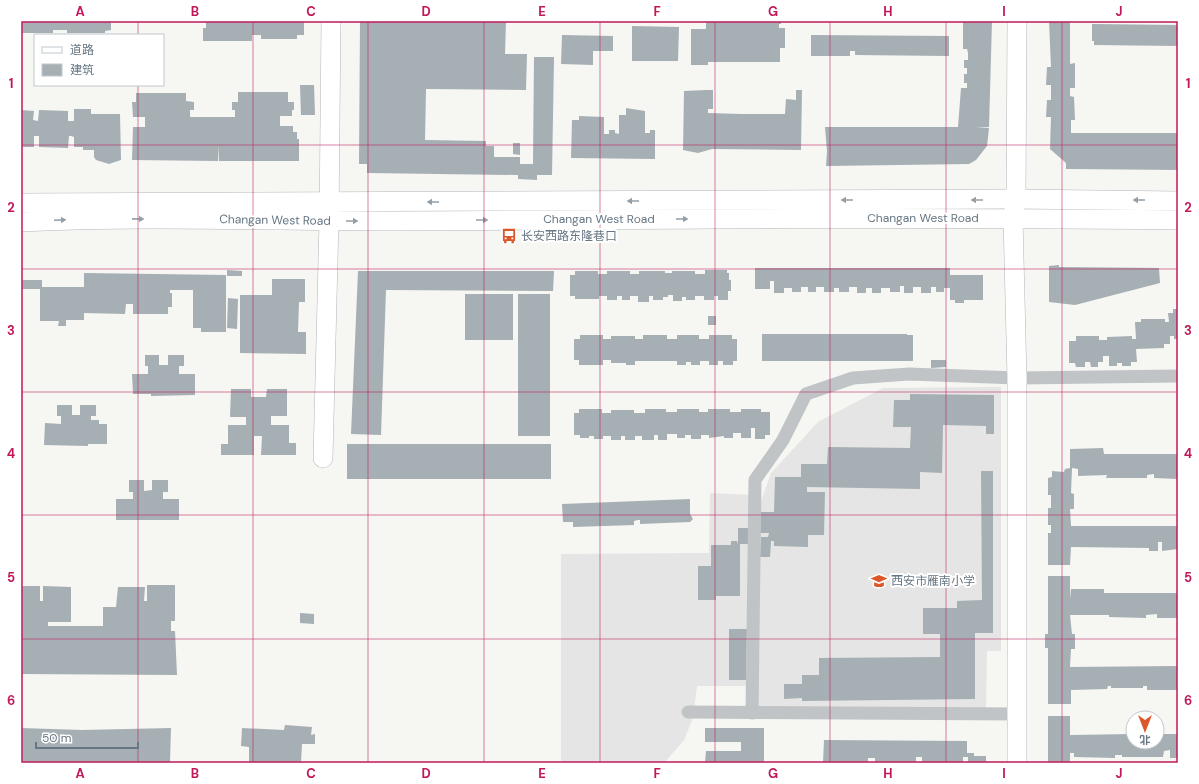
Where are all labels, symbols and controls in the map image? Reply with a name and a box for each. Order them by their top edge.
text: A [75,3,85,20]
text: B [191,3,199,20]
text: C [306,3,316,20]
text: D [421,3,431,20]
text: E [538,3,546,20]
text: F [653,3,661,20]
text: G [768,3,778,20]
text: H [883,3,893,20]
text: I [1002,3,1006,20]
text: J [1115,3,1123,20]
legend [34,34,164,86]
text: 道路 [70,42,94,58]
text: 建筑 [70,62,94,78]
text: 1 [9,75,13,92]
text: 1 [1186,75,1190,92]
one-way arrow [971,196,983,203]
one-way arrow [840,197,853,203]
one-way arrow [1132,197,1145,203]
one-way arrow [626,198,639,204]
text: 2 [7,199,15,216]
one-way arrow [426,199,439,205]
text: 2 [1184,199,1192,216]
street label: Changan West Road [867,210,979,226]
street label: Changan West Road [219,211,331,229]
street label: Changan West Road [543,211,655,227]
one-way arrow [132,216,145,222]
one-way arrow [676,216,689,222]
one-way arrow [54,217,67,223]
one-way arrow [476,217,489,223]
one-way arrow [346,218,359,224]
bus stop icon: 长安西路东隆巷口 [500,227,518,245]
place label: 长安西路东隆巷口 [521,228,617,244]
text: 3 [7,322,15,339]
text: 3 [1184,322,1192,339]
text: 4 [7,445,15,462]
text: 4 [1184,445,1192,462]
text: 5 [7,569,15,586]
text: 5 [1184,569,1192,586]
school or university icon: 西安市雁南小学 [870,572,888,590]
place label: 西安市雁南小学 [891,573,975,589]
text: 6 [7,692,15,709]
text: 6 [1184,692,1192,709]
north arrow [1125,710,1165,750]
scale bar [36,724,138,750]
text: 50 m [42,730,71,746]
text: 北 [1140,733,1151,747]
text: A [75,765,85,782]
text: B [191,765,199,782]
text: C [306,765,316,782]
text: D [421,765,431,782]
text: E [538,765,546,782]
text: F [653,765,661,782]
text: G [768,765,778,782]
text: H [883,765,893,782]
text: I [1002,765,1006,782]
text: J [1115,765,1123,782]

